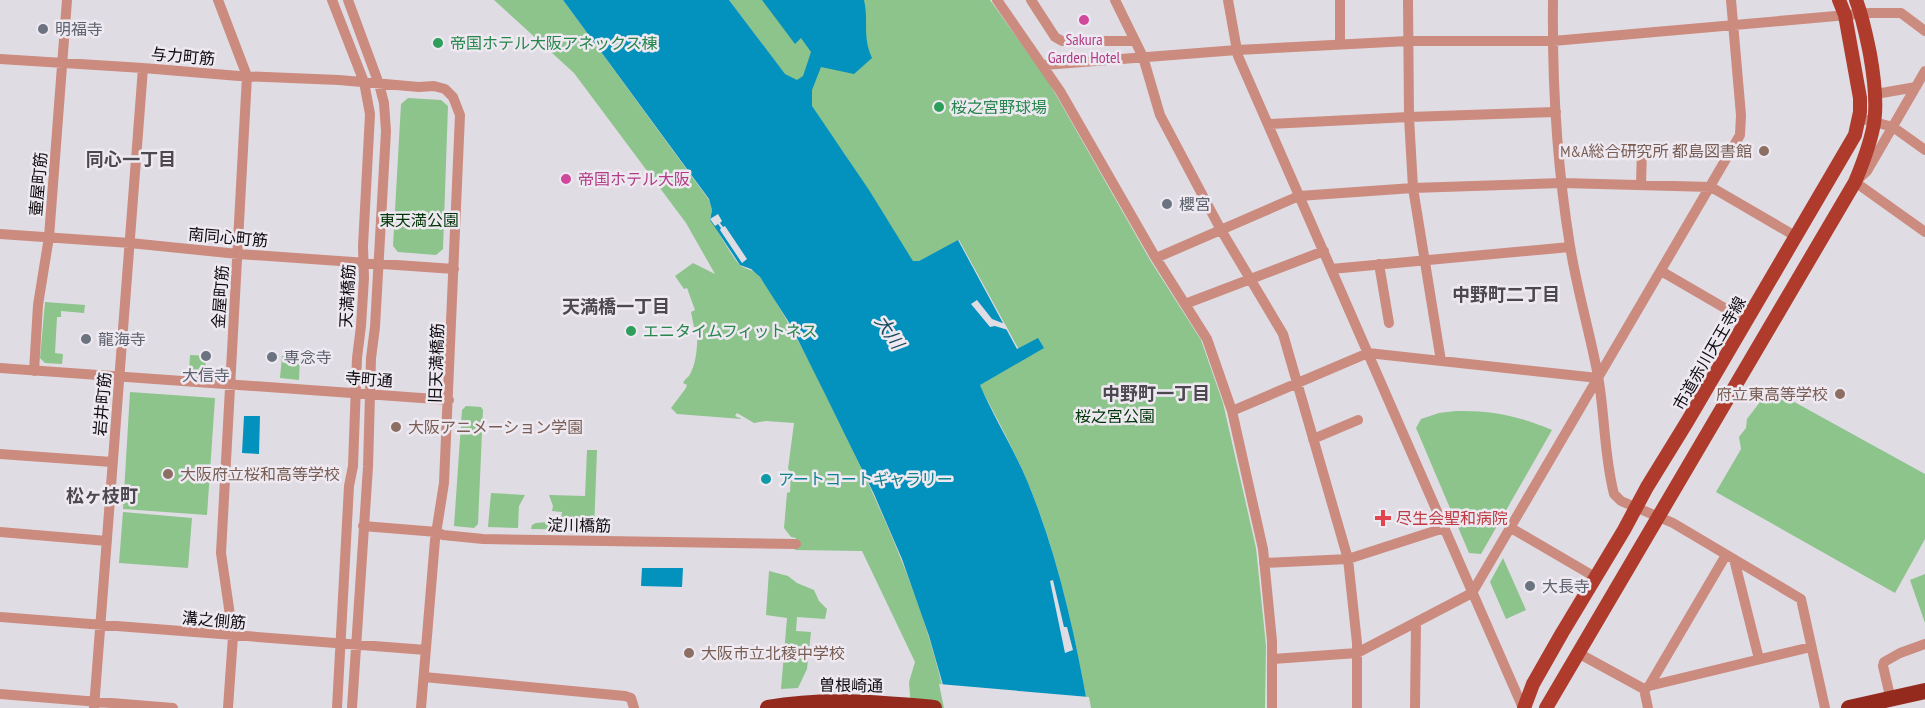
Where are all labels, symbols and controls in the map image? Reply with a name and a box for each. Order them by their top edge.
marker: Sakura Garden Hotel [1077,13,1091,27]
place label: 明福寺 [55,19,103,39]
marker: 明福寺 [36,22,50,36]
place label: Sakura Garden Hotel [1048,29,1121,67]
place label: 帝国ホテル大阪アネックス棟 [450,33,658,53]
marker: 帝国ホテル大阪アネックス棟 [431,36,445,50]
street label: 与力町筋 [150,43,216,69]
place label: 桜之宮野球場 [951,97,1047,117]
marker: 桜之宮野球場 [932,100,946,114]
place label: M&A総合研究所 都島図書館 [1560,141,1752,161]
marker: M&A総合研究所 都島図書館 [1757,144,1771,158]
district label: 同心一丁目 [86,148,176,171]
street label: 壷屋町筋 [25,151,51,217]
place label: 帝国ホテル大阪 [578,169,690,189]
marker: 帝国ホテル大阪 [559,172,573,186]
place label: 櫻宮 [1179,194,1211,214]
marker: 櫻宮 [1160,197,1174,211]
park label: 東天満公園 [379,210,459,230]
street label: 南同心町筋 [187,224,269,250]
street label: 金屋町筋 [208,264,232,330]
street label: 天満橋筋 [335,264,359,328]
district label: 中野町二丁目 [1452,283,1560,306]
street label: 市道赤川天王寺線 [1668,293,1750,413]
district label: 天満橋一丁目 [562,295,670,318]
water label: 大川 [870,310,910,355]
place label: エニタイムフィットネス [643,321,817,341]
street label: 旧天満橋筋 [425,323,447,403]
marker: エニタイムフィットネス [624,324,638,338]
place label: 龍海寺 [98,329,146,349]
marker: 龍海寺 [79,332,93,346]
place label: 専念寺 [284,347,332,367]
marker: 大信寺 [199,349,213,363]
marker: 専念寺 [265,350,279,364]
place label: 大信寺 [182,365,230,385]
street label: 寺町通 [344,367,394,391]
street label: 岩井町筋 [89,371,115,437]
district label: 中野町一丁目 [1102,382,1210,405]
place label: 府立東高等学校 [1716,384,1828,404]
marker: 府立東高等学校 [1833,387,1847,401]
park label: 桜之宮公園 [1075,406,1155,426]
place label: 大阪アニメーション学園 [408,417,583,437]
marker: 大阪アニメーション学園 [389,420,403,434]
place label: 大阪府立桜和高等学校 [180,464,340,484]
marker: 大阪府立桜和高等学校 [161,467,175,481]
place label: アートコートギャラリー [778,469,953,489]
marker: アートコートギャラリー [759,472,773,486]
district label: 松ヶ枝町 [66,484,138,507]
place label: 尽生会聖和病院 [1396,508,1508,528]
marker: 尽生会聖和病院 [1374,509,1392,527]
street label: 淀川橋筋 [547,514,611,536]
place label: 大長寺 [1542,576,1590,596]
marker: 大長寺 [1523,579,1537,593]
street label: 溝之側筋 [181,607,247,633]
place label: 大阪市立北稜中学校 [701,643,845,663]
marker: 大阪市立北稜中学校 [682,646,696,660]
street label: 曽根崎通 [819,674,883,696]

